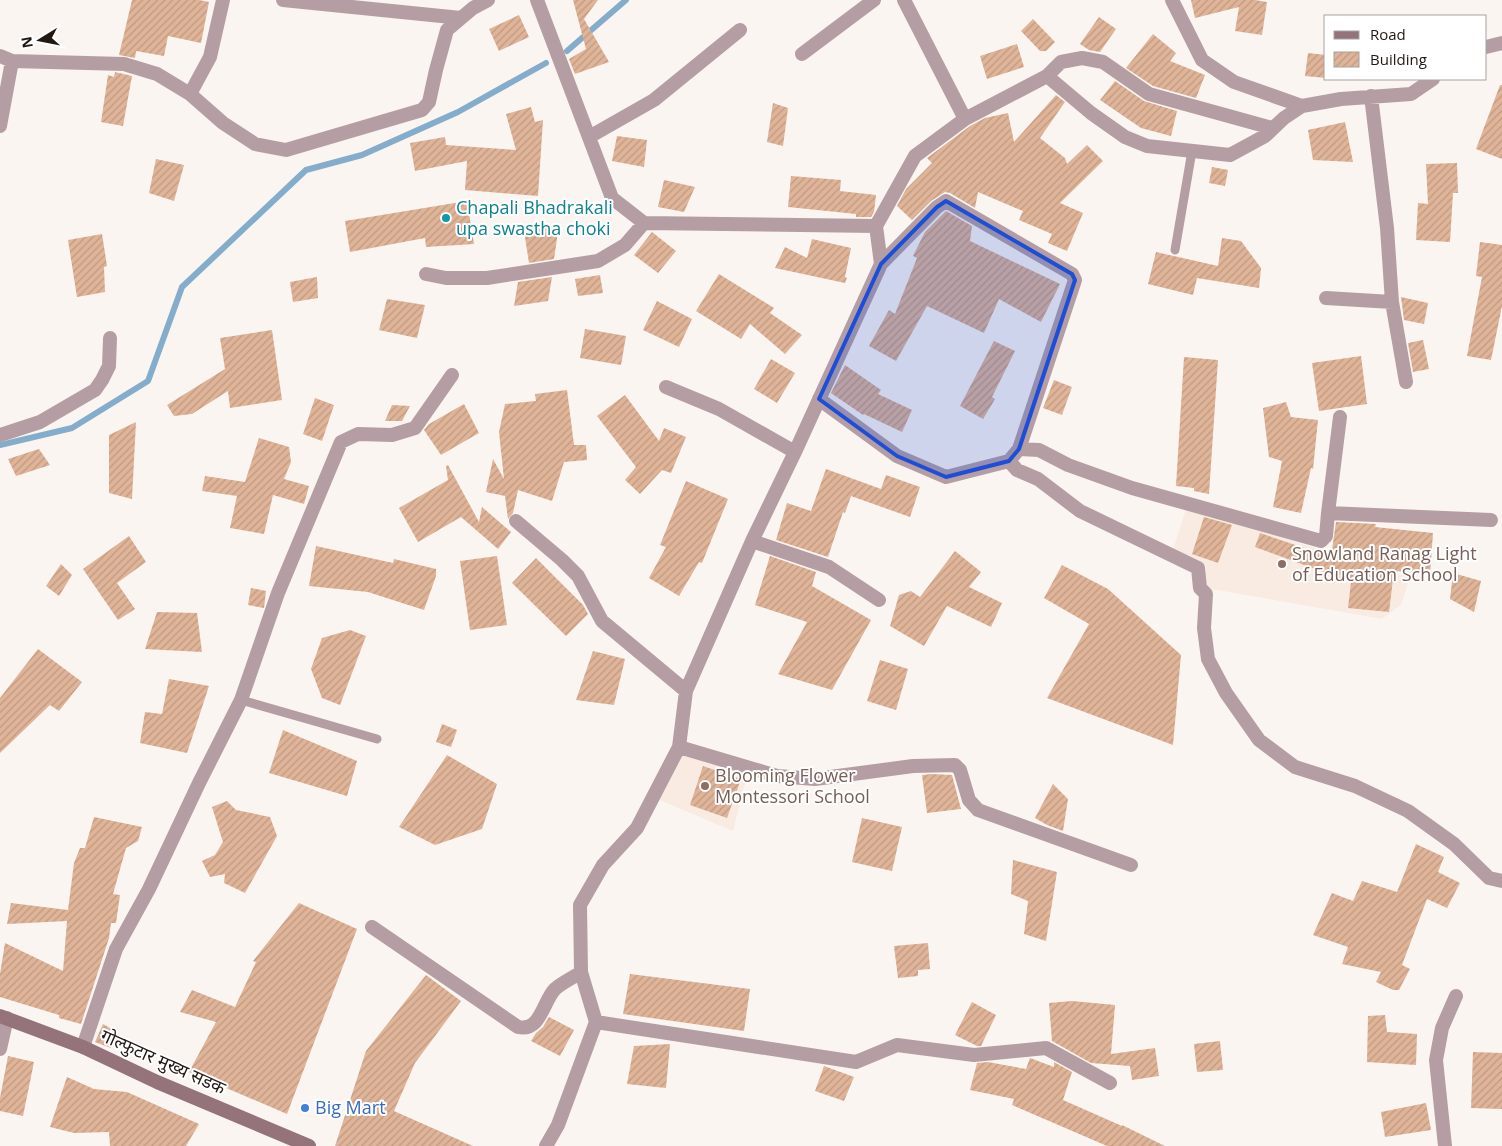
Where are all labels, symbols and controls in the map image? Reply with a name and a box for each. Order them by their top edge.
north arrow [15,15,65,65]
legend [1324,15,1487,80]
text: Road [1370,24,1406,44]
text: N [16,35,37,50]
text: Building [1370,49,1427,69]
place label: Chapali Bhadrakali upa swastha choki [456,195,613,240]
marker: Chapali Bhadrakali upa swastha choki [440,212,452,224]
place label: Snowland Ranag Light of Education School [1292,541,1477,586]
marker: Snowland Ranag Light of Education School [1276,558,1288,570]
place label: Blooming Flower Montessori School [715,763,870,808]
marker: Blooming Flower Montessori School [699,780,711,792]
street label: गोल्फुटार मुख्य सडक [97,1023,231,1101]
place label: Big Mart [315,1095,386,1119]
marker: Big Mart [299,1102,311,1114]

